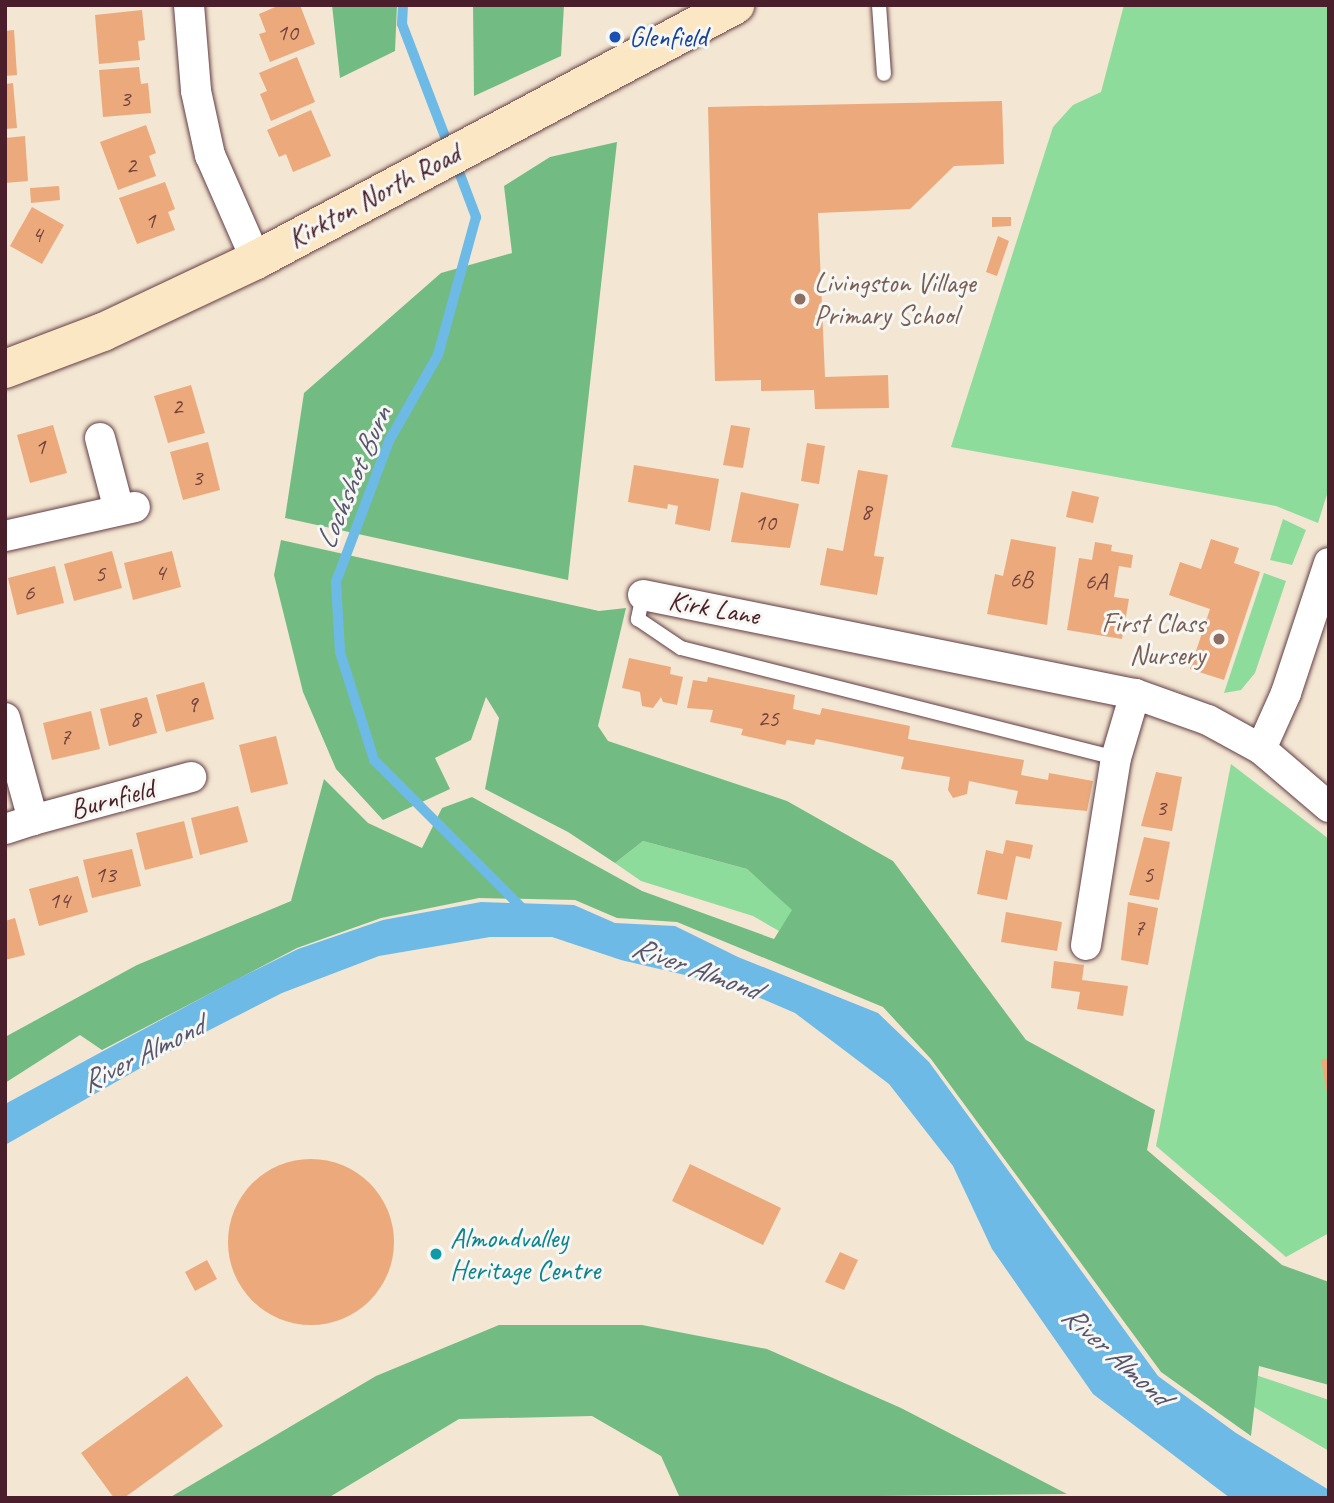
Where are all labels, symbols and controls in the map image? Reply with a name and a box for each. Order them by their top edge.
house number: 10 [276,19,298,47]
place label: Glenfield [629,20,707,54]
marker: Glenfield [607,29,623,45]
house number: 3 [120,85,130,113]
street label: Kirkton North Road [282,136,466,256]
house number: 2 [126,152,136,180]
house number: 1 [145,207,155,235]
house number: 4 [32,221,42,249]
place label: Livingston Village Primary School [814,266,976,332]
marker: Livingston Village Primary School [792,291,808,307]
house number: 2 [172,393,182,421]
water label: Lochshot Burn [307,402,399,554]
house number: 1 [35,433,45,461]
house number: 3 [192,464,202,492]
house number: 8 [861,498,871,526]
house number: 10 [754,509,776,537]
house number: 4 [155,559,165,587]
house number: 5 [95,560,105,588]
house number: 6B [1009,566,1033,594]
house number: 6A [1085,568,1107,596]
house number: 6 [24,579,34,607]
street label: Kirk Lane [666,583,762,633]
place label: First Class Nursery [1102,606,1205,672]
marker: First Class Nursery [1211,631,1227,647]
house number: 9 [187,691,197,719]
house number: 8 [130,705,140,733]
house number: 25 [757,705,779,733]
house number: 7 [60,723,70,751]
street label: Burnfield [66,772,158,826]
house number: 3 [1156,794,1166,822]
house number: 13 [94,861,116,889]
house number: 5 [1143,861,1153,889]
house number: 14 [48,887,70,915]
house number: 7 [1134,914,1144,942]
water label: River Almond [627,928,765,1008]
water label: River Almond [74,1008,210,1100]
place label: Almondvalley Heritage Centre [450,1221,600,1287]
marker: Almondvalley Heritage Centre [428,1246,444,1262]
water label: River Almond [1054,1297,1178,1413]

